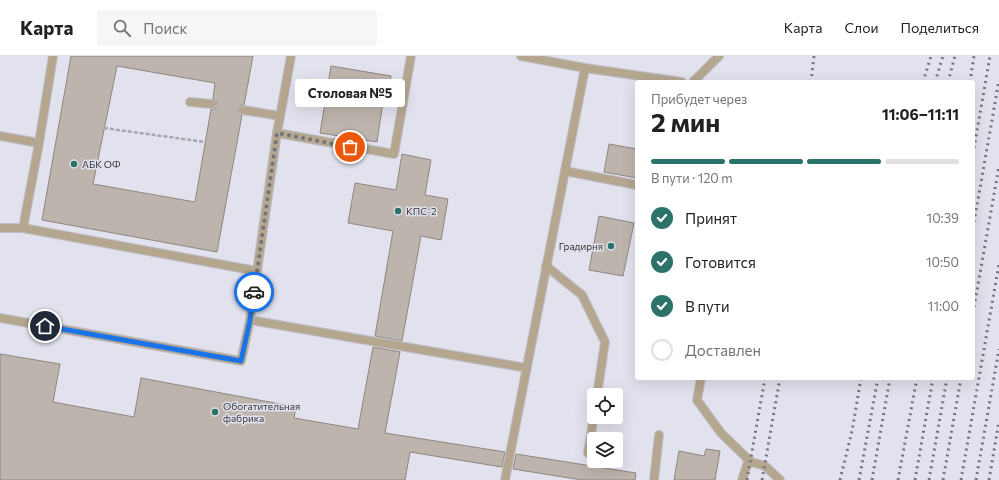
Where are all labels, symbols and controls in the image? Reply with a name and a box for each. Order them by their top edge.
search box [97,10,377,46]
text: Карта [20,16,73,39]
icon: search [111,17,133,39]
text: Поиск [143,19,188,37]
text: Карта [784,19,822,36]
text: Слои [844,19,879,36]
text: Поделиться [901,19,979,36]
callout: Столовая №5 [295,79,405,107]
text: Столовая №5 [308,85,392,101]
text: Прибудет через [651,91,747,107]
text: 11:06–11:11 [882,105,959,123]
text: 2 мин [651,106,720,137]
pin [333,130,367,164]
icon: bag [339,136,361,158]
place label: АБК ОФ [82,158,121,170]
marker: АБК ОФ [69,159,79,169]
text: В пути · 120 m [651,170,733,186]
place label: КПС-2 [406,205,437,217]
marker: КПС-2 [393,206,403,216]
icon: check [651,207,673,229]
text: Принят [685,209,737,227]
text: 10:39 [927,210,959,226]
place label: Градирня [559,240,603,252]
marker: Градирня [606,241,616,251]
icon: check [651,251,673,273]
text: Готовится [685,253,756,271]
text: 10:50 [926,254,959,270]
courier [234,272,274,312]
icon: car [243,281,265,303]
icon: check [651,295,673,317]
text: В пути [685,297,730,315]
text: 11:00 [928,298,959,314]
pin [28,309,62,343]
icon: home [34,315,56,337]
text: Доставлен [685,341,761,359]
map controls [587,388,623,468]
button: locate [587,388,623,424]
place label: Обогатительная фабрика [223,400,300,424]
marker: Обогатительная фабрика [210,407,220,417]
button: layers [587,432,623,468]

